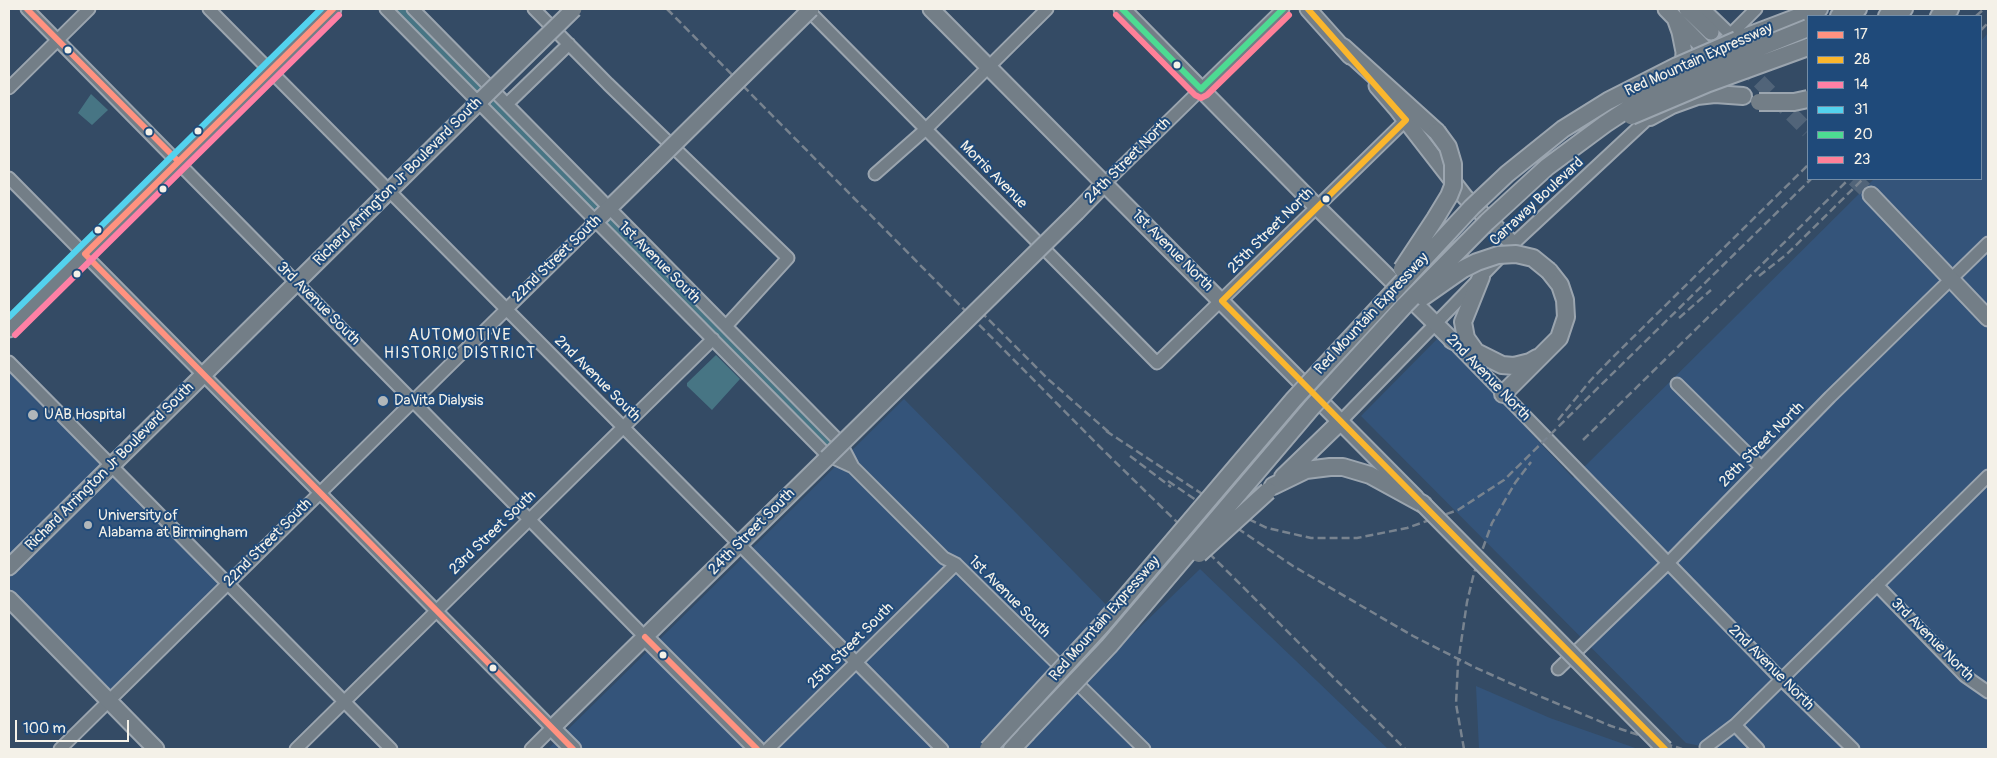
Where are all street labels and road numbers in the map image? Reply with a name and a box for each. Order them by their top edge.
street label: Red Mountain Expressway [1622,19,1776,101]
street label: Richard Arrington Jr Boulevard South [310,94,486,270]
street label: 24th Street North [1081,114,1175,208]
street label: Morris Avenue [955,137,1031,213]
street label: Carraway Boulevard [1486,154,1588,250]
street label: 25th Street North [1225,185,1317,277]
street label: 1st Avenue North [1128,207,1216,295]
street label: 22nd Street South [509,212,605,306]
street label: 1st Avenue South [614,218,704,308]
street label: Red Mountain Expressway [1311,249,1433,379]
street label: 3rd Avenue South [272,258,364,350]
street label: 2nd Avenue North [1442,331,1534,425]
street label: 2nd Avenue South [550,332,644,426]
street label: Richard Arrington Jr Boulevard South [22,379,198,555]
street label: 28th Street North [1716,399,1808,491]
street label: 24th Street South [705,485,799,579]
street label: 23rd Street South [446,487,540,579]
street label: 22nd Street South [220,495,316,591]
street label: 1st Avenue South [964,552,1054,642]
street label: Red Mountain Expressway [1046,553,1164,685]
street label: 3rd Avenue North [1887,595,1977,685]
street label: 25th Street South [804,599,898,693]
street label: 2nd Avenue North [1725,622,1817,714]

